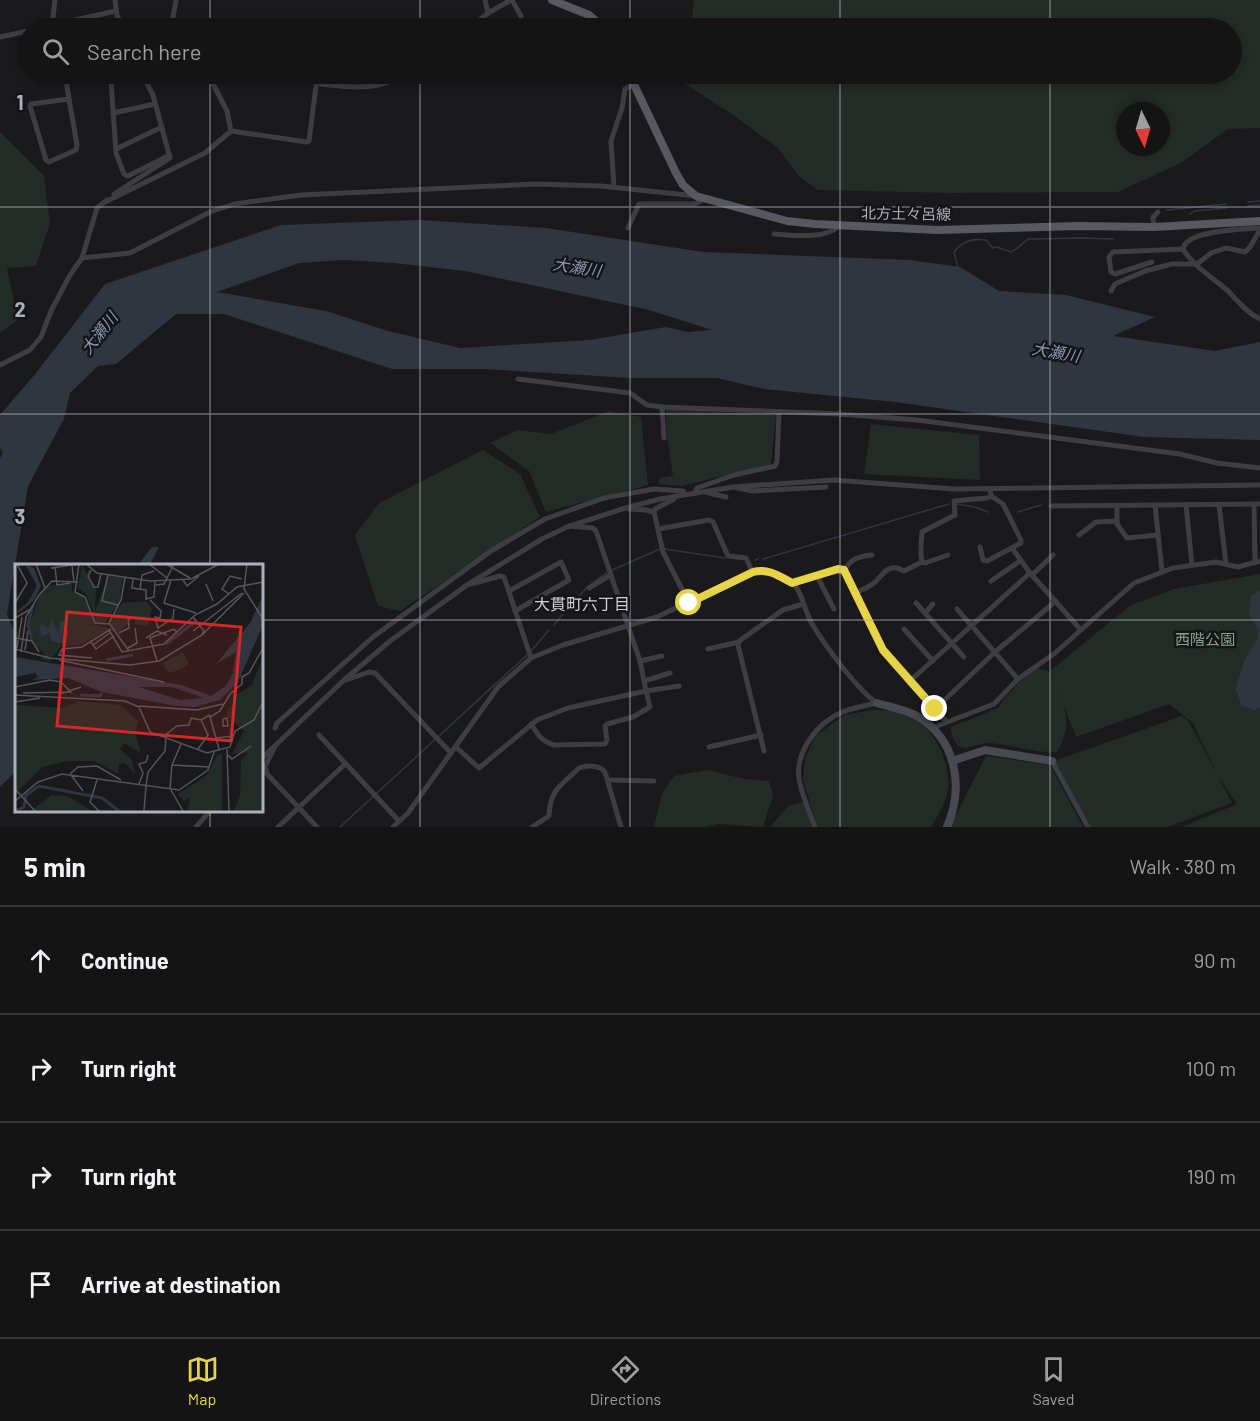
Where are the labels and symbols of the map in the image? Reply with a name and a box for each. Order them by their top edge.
text: 1 [16,90,24,114]
north arrow [1116,102,1170,156]
street label: 北方土々呂線 [861,203,951,223]
water label: 大瀬川 [552,253,604,280]
text: 2 [14,297,26,321]
water label: 大瀬川 [76,306,122,357]
water label: 大瀬川 [1031,338,1083,365]
text: 3 [15,504,25,528]
inset map [15,564,262,812]
route start [675,589,701,615]
district label: 大貫町六丁目 [534,594,630,613]
park label: 西階公園 [1175,630,1235,648]
route end [921,695,947,721]

